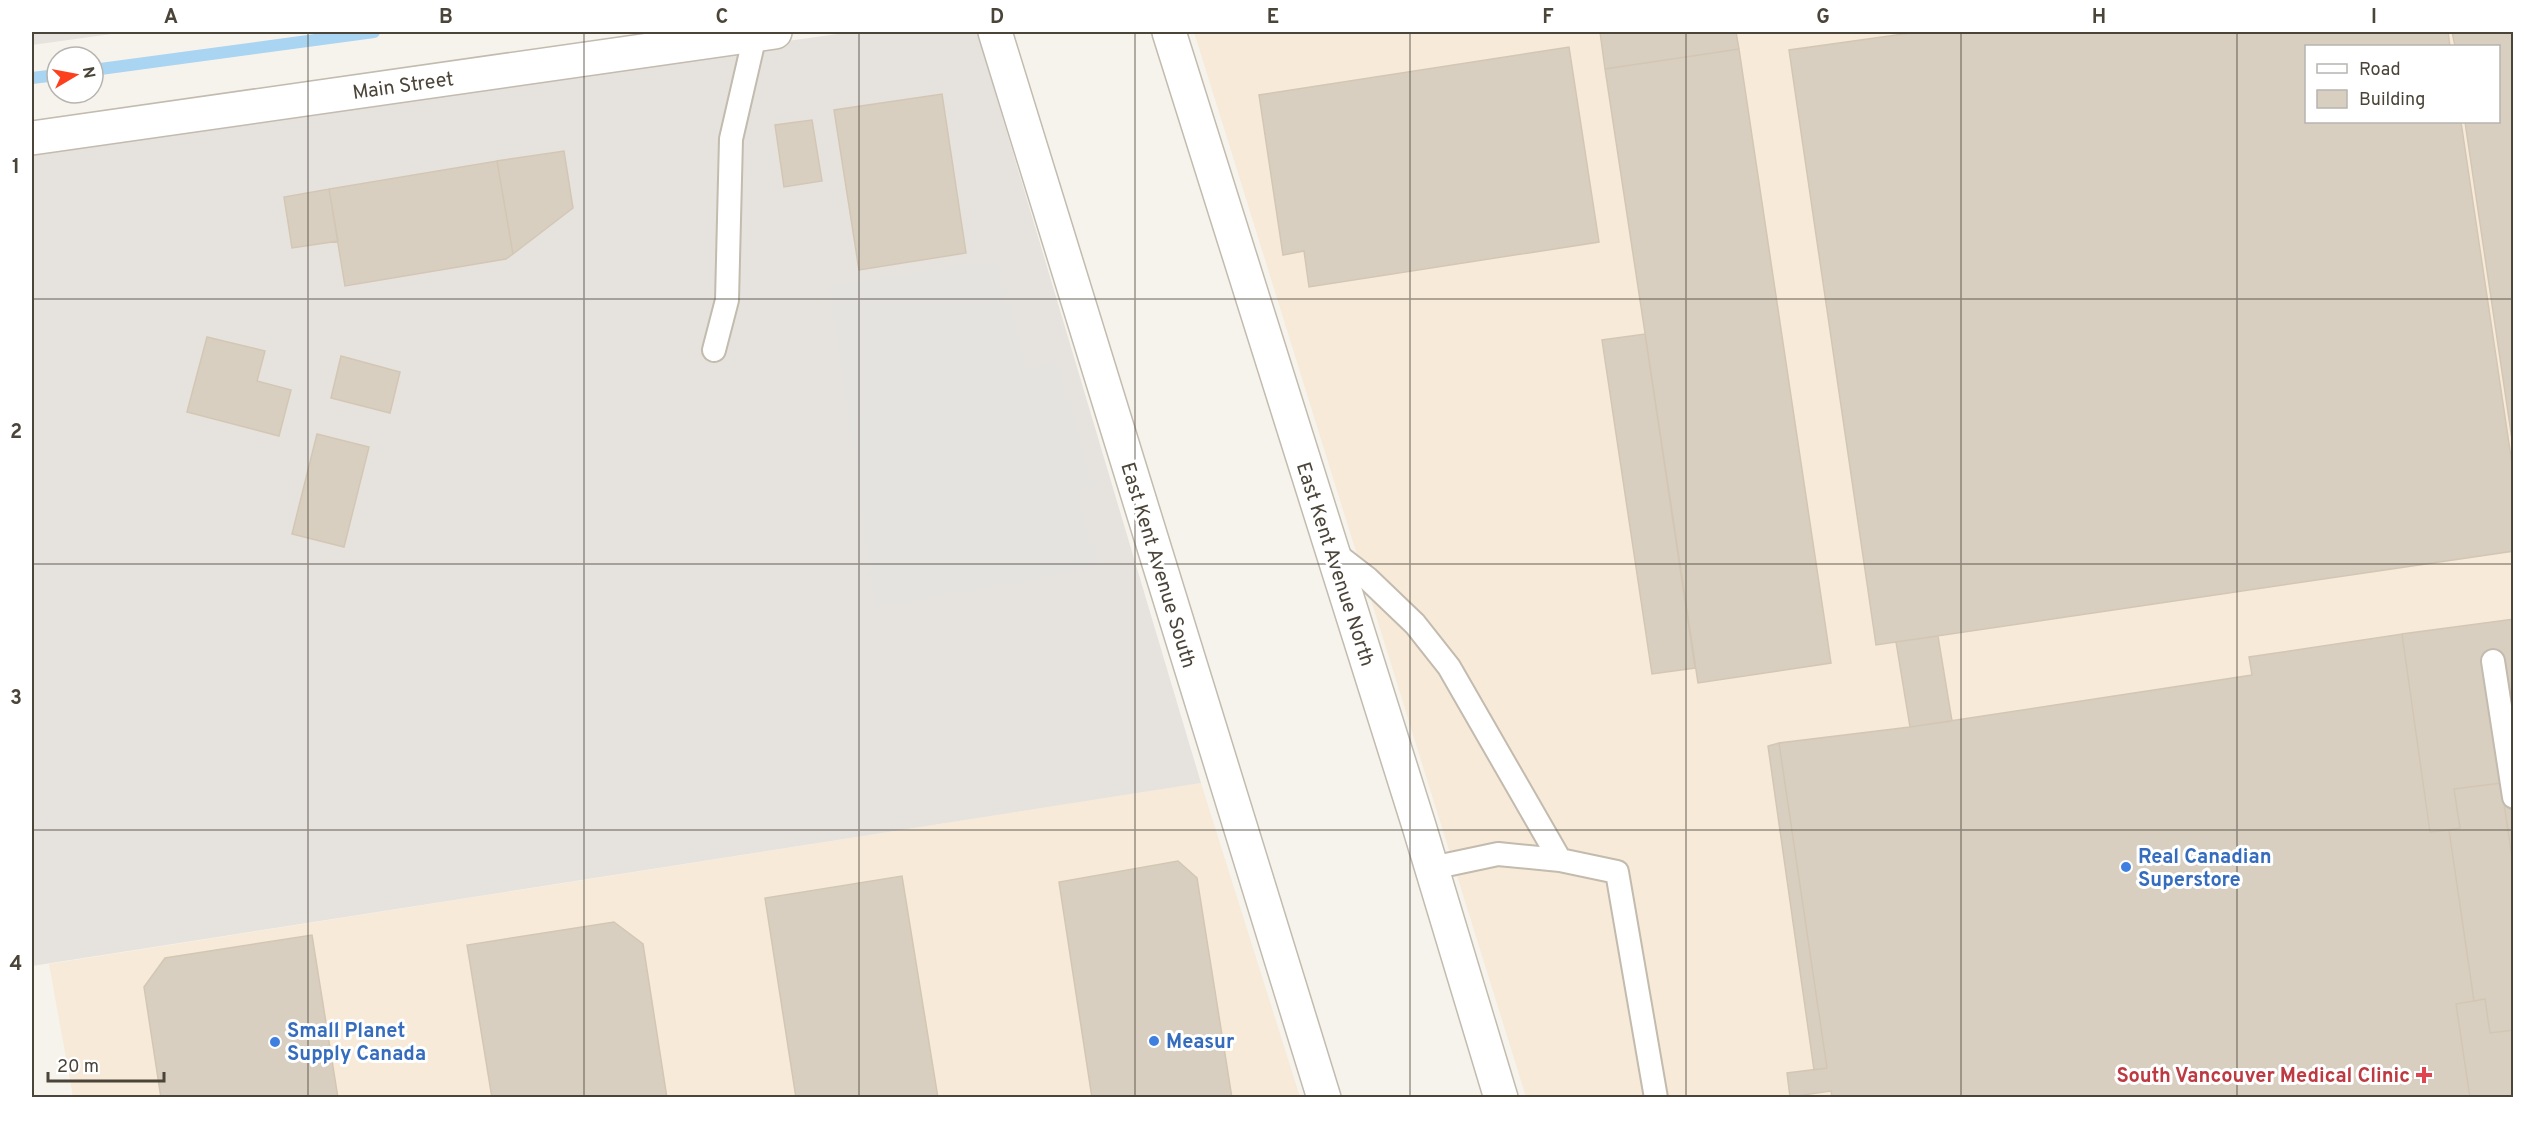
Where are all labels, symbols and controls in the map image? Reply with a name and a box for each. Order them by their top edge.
text: A [164,5,178,31]
text: B [439,5,453,31]
text: C [716,5,728,31]
text: D [990,5,1004,31]
text: E [1267,5,1279,31]
text: F [1542,5,1554,31]
text: G [1816,5,1830,31]
text: H [2092,5,2106,31]
text: I [2371,5,2377,31]
north arrow [45,45,105,105]
legend [2305,45,2500,123]
text: Road [2359,59,2401,82]
text: N [77,65,99,80]
street label: Main Street [351,67,456,107]
text: Building [2359,89,2425,112]
text: 1 [12,155,20,181]
text: 2 [10,420,22,446]
street label: East Kent Avenue South [1113,459,1201,672]
street label: East Kent Avenue North [1289,459,1379,670]
text: 3 [10,686,22,712]
place label: Real Canadian Superstore [2138,845,2272,894]
marker: Real Canadian Superstore [2119,860,2133,874]
text: 4 [10,952,22,978]
place label: Small Planet Supply Canada [287,1019,426,1068]
place label: Measur [1166,1030,1235,1056]
marker: Measur [1147,1034,1161,1048]
marker: Small Planet Supply Canada [268,1035,282,1049]
scale bar [48,1045,164,1083]
text: 20 m [57,1056,99,1079]
place label: South Vancouver Medical Clinic [2117,1064,2410,1090]
marker: South Vancouver Medical Clinic [2415,1066,2433,1084]

